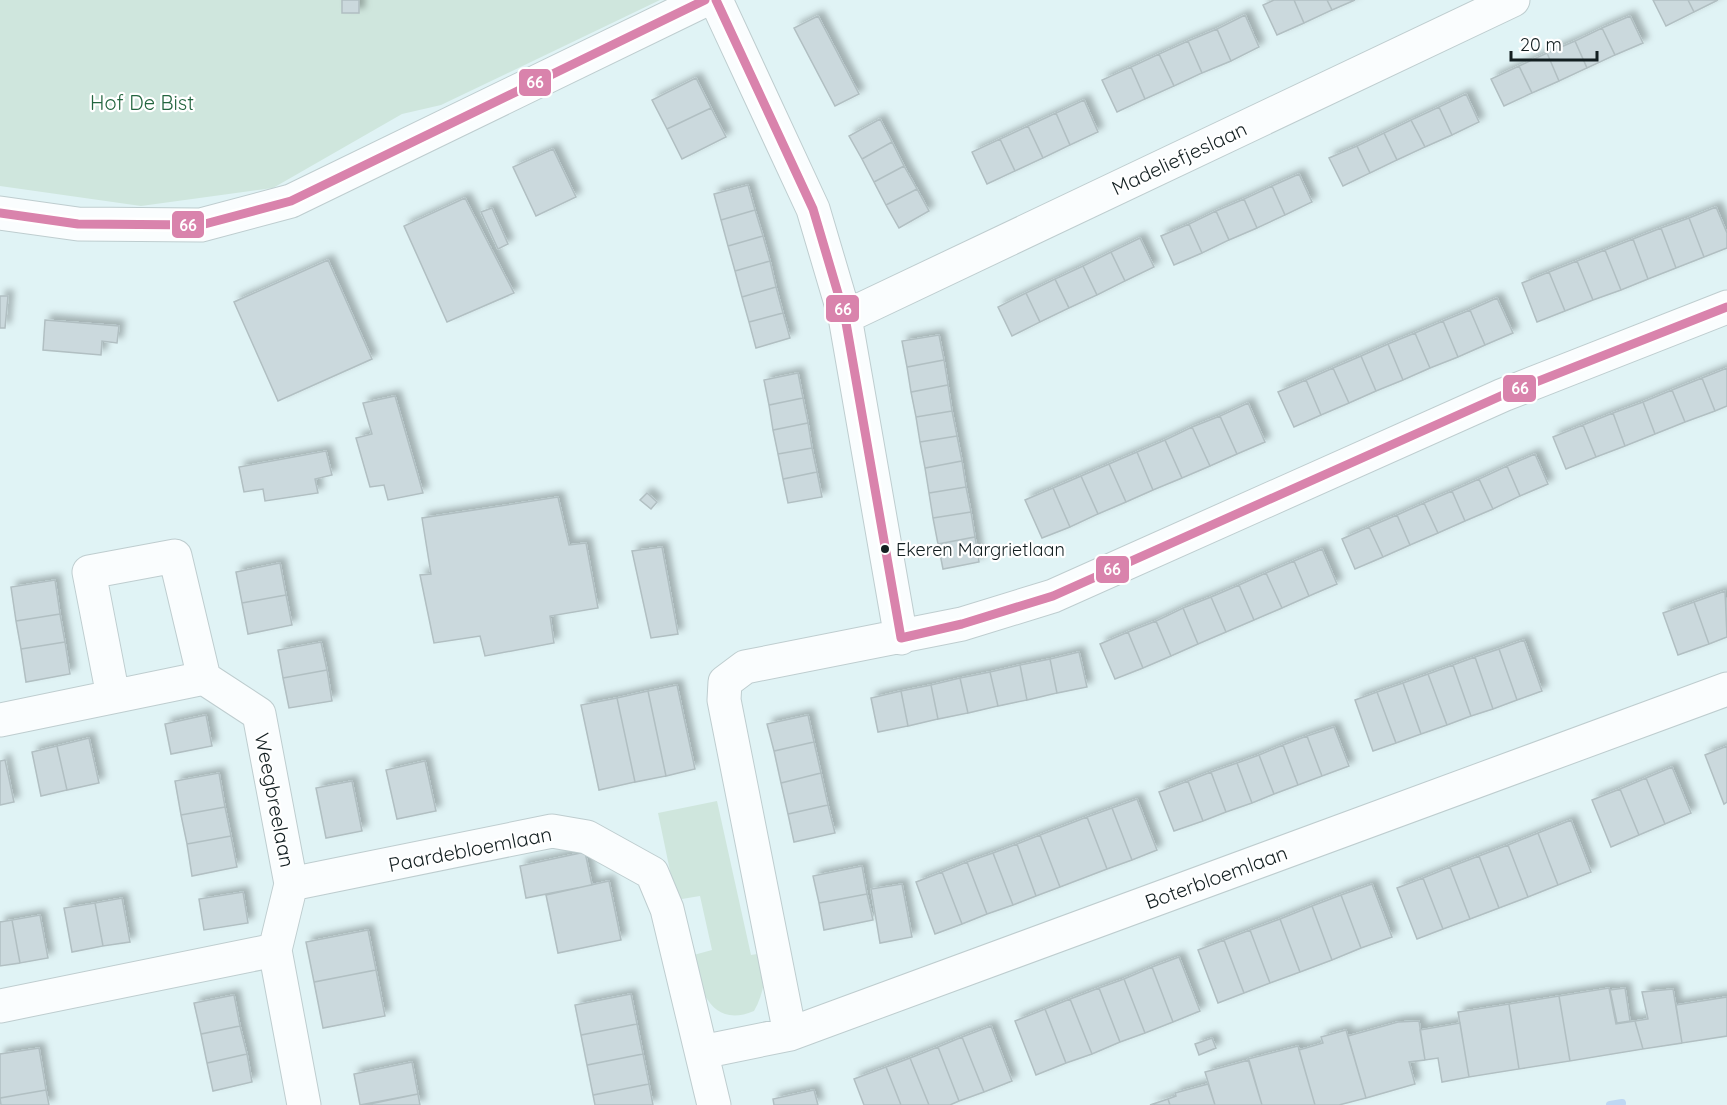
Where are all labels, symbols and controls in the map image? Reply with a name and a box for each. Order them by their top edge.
scale bar [1511,24,1596,62]
text: 20 m [1520,33,1562,56]
line badge: 66 [518,68,552,97]
text: 66 [526,72,544,92]
park label: Hof De Bist [90,90,194,115]
street label: Madeliefjeslaan [1107,116,1251,200]
line badge: 66 [171,210,205,239]
text: 66 [179,215,197,235]
line badge: 66 [825,294,860,323]
text: 66 [834,299,852,319]
line badge: 66 [1502,374,1537,403]
text: 66 [1511,378,1529,398]
place label: Ekeren Margrietlaan [896,538,1065,561]
marker: Ekeren Margrietlaan [879,543,891,555]
line badge: 66 [1095,555,1130,584]
text: 66 [1103,559,1121,579]
street label: Weegbreelaan [250,731,300,869]
street label: Paardebloemlaan [386,821,554,877]
street label: Boterbloemlaan [1141,840,1291,914]

